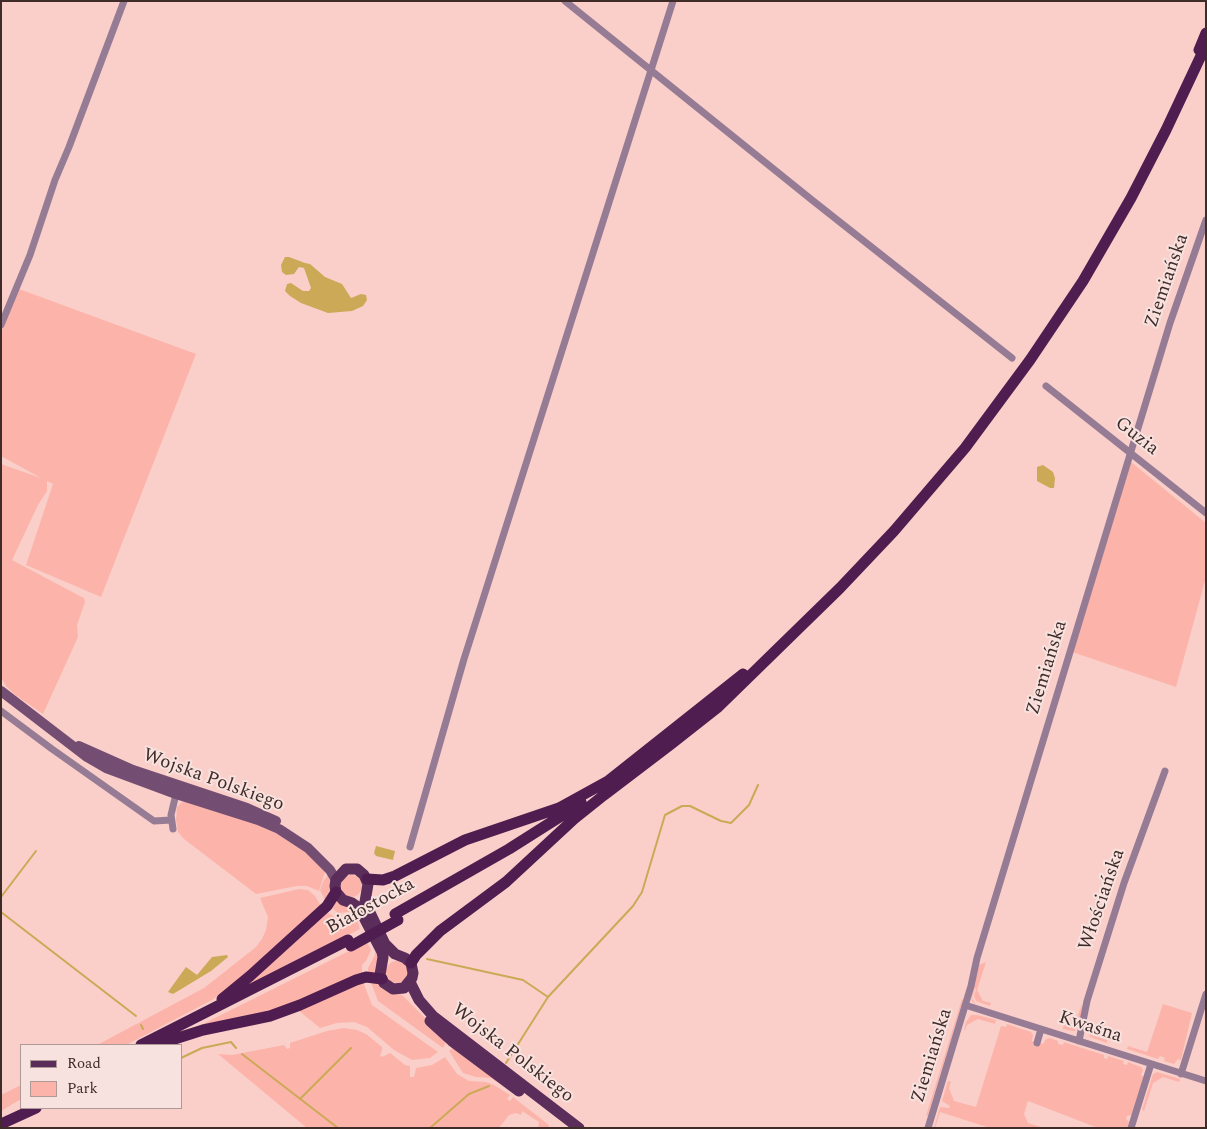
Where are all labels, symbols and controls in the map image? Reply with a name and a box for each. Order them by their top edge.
street label: Ziemiańska [1141,231,1195,331]
street label: Guzia [1109,413,1163,461]
street label: Ziemiańska [1023,618,1073,718]
street label: Wojska Polskiego [139,745,287,817]
street label: Włościańska [1075,846,1131,954]
street label: Białostocka [323,873,419,941]
street label: Wojska Polskiego [446,999,578,1109]
street label: Ziemiańska [908,1006,958,1106]
street label: Kwaśna [1055,1007,1125,1049]
legend [20,1044,182,1109]
text: Road [67,1052,101,1075]
text: Park [67,1077,98,1100]

